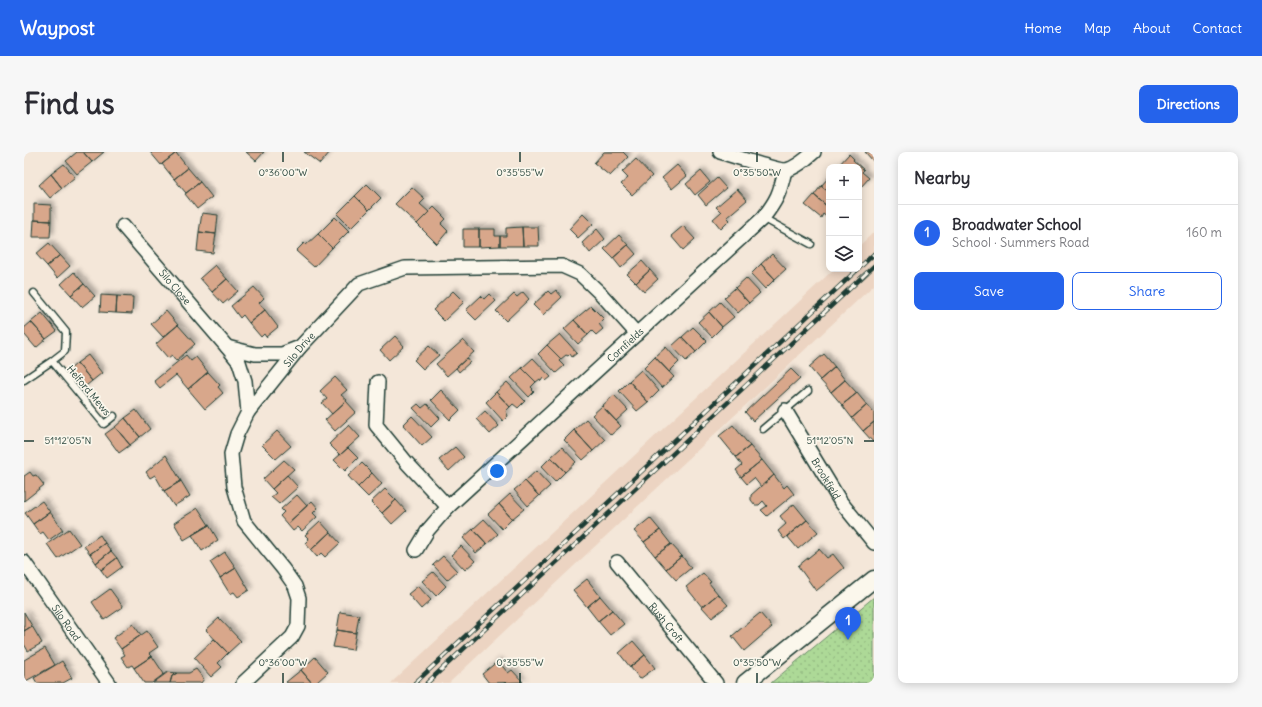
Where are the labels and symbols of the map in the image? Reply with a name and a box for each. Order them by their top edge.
text: 0°36'00"W [259,166,307,179]
text: 0°35'55"W [496,166,544,179]
text: 0°35'50"W [733,166,781,179]
street label: Silo Close [156,267,194,307]
street label: Cornfields [604,324,647,365]
street label: Silo Drive [281,329,318,370]
street label: Helford Mews [64,363,114,418]
text: 51°12'05"N [44,434,92,447]
text: 51°12'05"N [806,434,854,447]
street label: Brookfield [808,456,843,502]
your location [487,461,507,481]
street label: Rush Croft [646,600,687,646]
street label: Silo Road [49,602,83,644]
pin: 1 [835,607,861,640]
text: 0°36'00"W [259,656,307,669]
text: 0°35'55"W [496,656,544,669]
text: 0°35'50"W [733,656,781,669]

